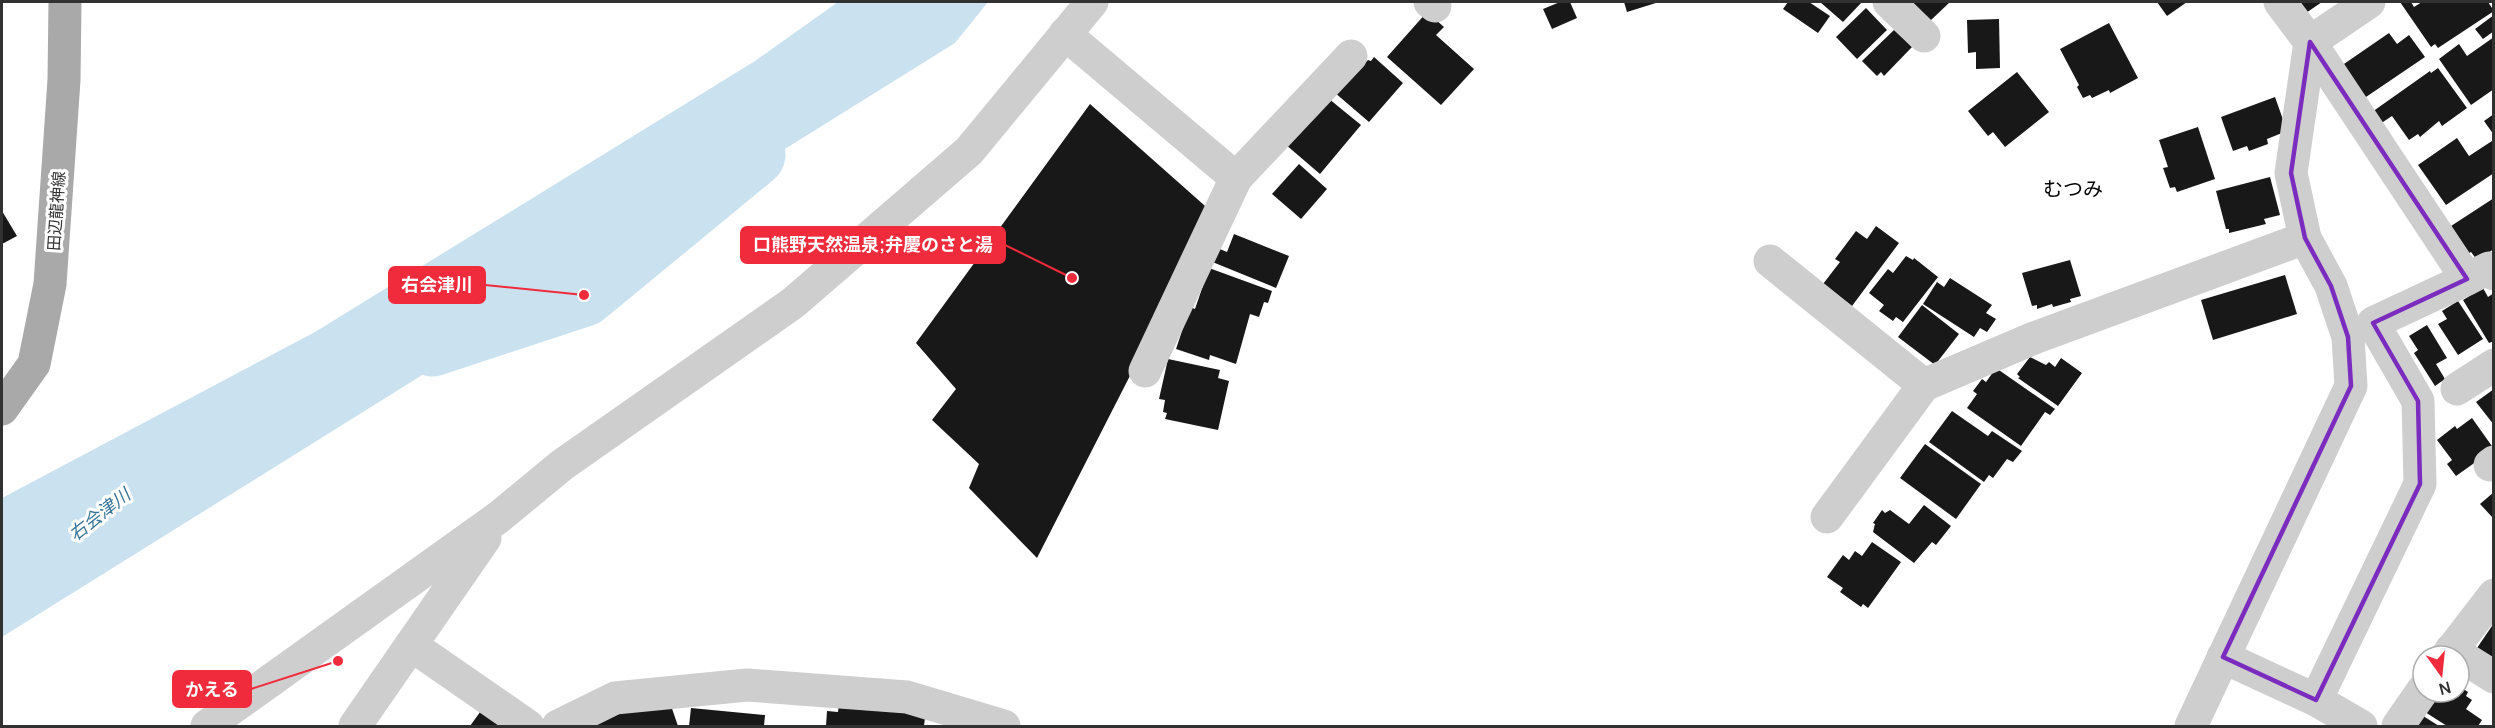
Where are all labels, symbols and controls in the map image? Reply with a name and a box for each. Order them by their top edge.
street label: 田辺龍神線 [42,170,70,252]
district label: むつみ [2043,175,2103,202]
callout: 口熊野天然温泉;弁慶のさと湯 [741,227,1005,263]
text: 口熊野天然温泉;弁慶のさと湯 [753,232,993,256]
callout: 右会津川 [389,267,485,303]
text: 右会津川 [401,272,473,296]
water label: 右会津川 [63,481,136,546]
north arrow [2411,644,2471,704]
callout: かえる [173,671,251,707]
text: N [2436,676,2453,701]
text: かえる [185,677,239,701]

